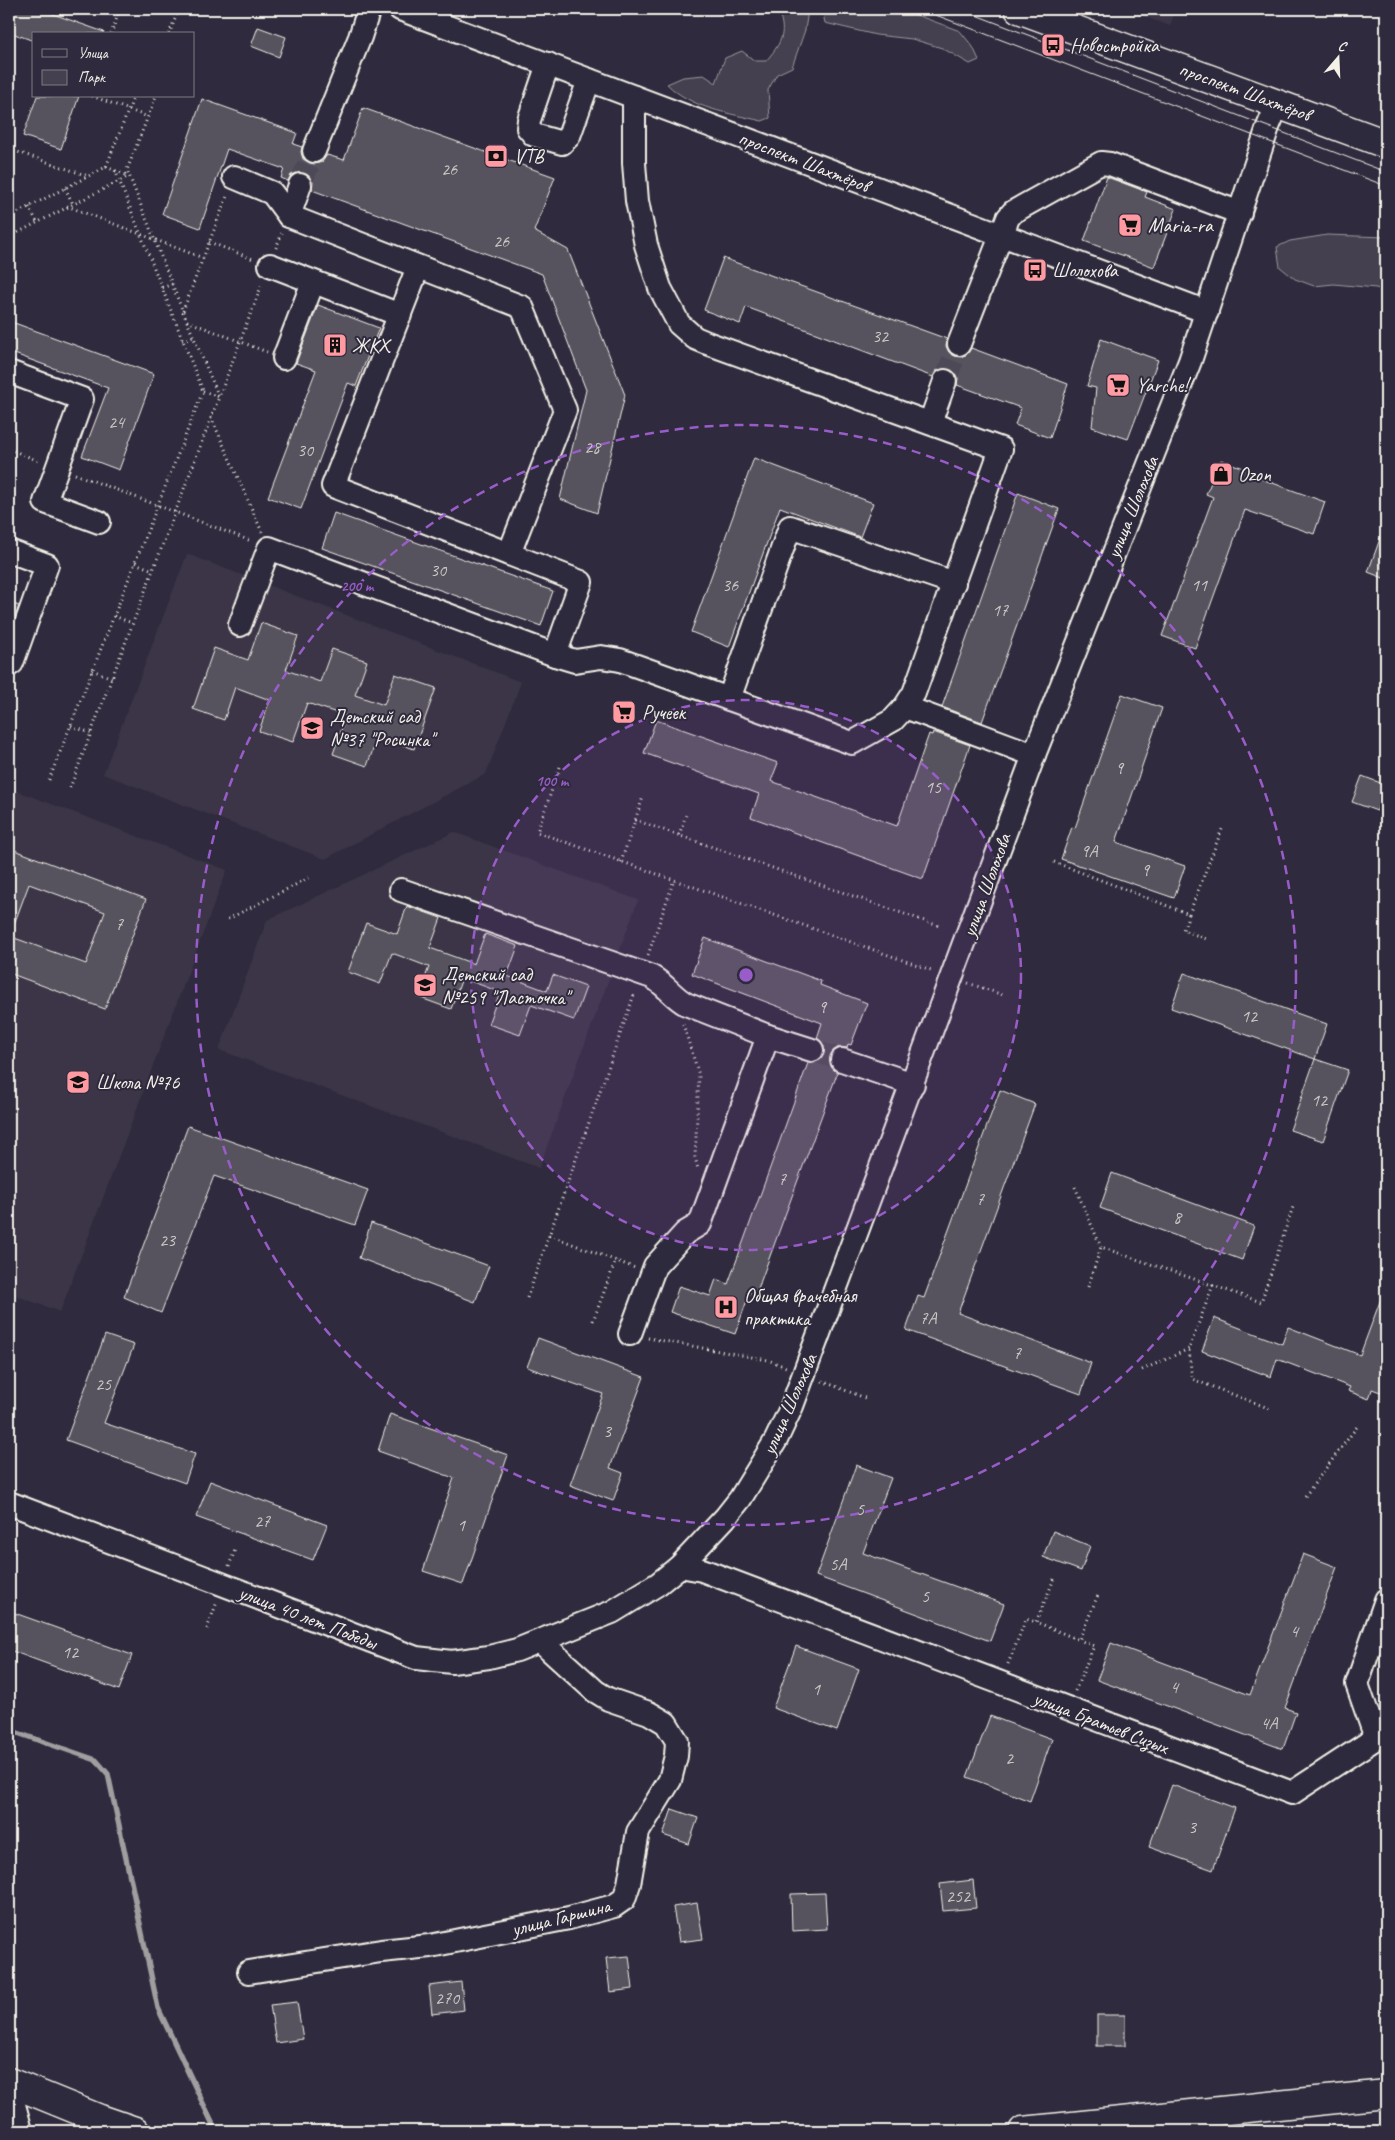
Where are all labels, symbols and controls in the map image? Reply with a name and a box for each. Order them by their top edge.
legend [32,32,195,98]
bus stop icon: Новостройка [1040,32,1066,58]
north arrow [1312,32,1362,82]
place label: Новостройка [1070,33,1160,58]
text: С [1336,37,1350,56]
text: Улица [78,44,109,63]
street label: проспект Шахтёров [1176,56,1317,128]
text: Парк [78,68,106,87]
street label: проспект Шахтёров [735,125,876,199]
bank icon: VTB [483,143,509,169]
place label: VTB [514,144,545,169]
house number: 26 [441,158,458,180]
supermarket icon: Maria-ra [1117,212,1143,238]
place label: Maria-ra [1148,213,1214,238]
house number: 26 [493,230,510,252]
bus stop icon: Шолохова [1022,257,1048,283]
place label: Шолохова [1052,258,1119,283]
house number: 32 [872,325,890,347]
building icon: ЖКХ [322,332,348,358]
place label: ЖКХ [352,333,392,358]
supermarket icon: Yarche! [1105,372,1131,398]
place label: Yarche! [1136,373,1191,398]
house number: 24 [108,411,126,433]
house number: 28 [584,436,602,458]
house number: 30 [297,439,315,461]
street label: улица Шолохова [1100,451,1165,563]
shop icon: Ozon [1208,461,1234,487]
place label: Ozon [1238,462,1272,487]
house number: 30 [430,559,448,581]
house number: 36 [722,574,739,596]
house number: 11 [1191,574,1208,596]
text: 200 m [341,577,375,596]
house number: 17 [992,599,1009,621]
supermarket icon: Ручеек [611,699,637,725]
place label: Ручеек [642,700,687,725]
place label: Детский сад №37 "Росинка" [330,704,438,752]
school or university icon: Детский сад №37 "Росинка" [299,715,325,741]
house number: 9 [1115,757,1125,779]
text: 100 m [536,772,570,791]
house number: 15 [925,776,942,798]
street label: улица Шолохова [956,829,1017,941]
house number: 9А [1080,840,1099,862]
house number: 9 [1141,859,1151,881]
house number: 7 [115,913,124,935]
place label: Детский сад №259 "Ласточка" [442,962,573,1010]
centre of rings [737,966,755,984]
school or university icon: Детский сад №259 "Ласточка" [412,972,438,998]
house number: 9 [818,996,828,1018]
house number: 12 [1241,1005,1259,1027]
school or university icon: Школа №76 [65,1069,91,1095]
place label: Школа №76 [96,1070,180,1095]
house number: 12 [1311,1089,1329,1111]
house number: 7 [778,1168,787,1190]
house number: 7 [976,1188,985,1210]
house number: 8 [1173,1206,1183,1228]
house number: 23 [159,1229,177,1251]
place label: Общая врачебная практика [744,1283,858,1331]
hospital icon: Общая врачебная практика [713,1294,739,1320]
house number: 7А [919,1307,938,1329]
house number: 7 [1013,1342,1022,1364]
street label: улица Шолохова [756,1349,823,1460]
house number: 25 [95,1373,112,1395]
house number: 3 [603,1420,613,1442]
house number: 5 [856,1498,865,1520]
house number: 27 [254,1510,271,1532]
house number: 1 [457,1514,466,1536]
house number: 5А [829,1553,848,1575]
street label: улица 40 лет Победы [234,1579,382,1656]
house number: 5 [921,1585,930,1607]
house number: 4 [1290,1620,1300,1642]
house number: 12 [62,1641,80,1663]
house number: 4 [1170,1676,1180,1698]
house number: 1 [812,1678,821,1700]
street label: улица Братьев Сизых [1029,1685,1174,1761]
house number: 4А [1260,1712,1279,1734]
house number: 2 [1005,1747,1015,1769]
house number: 3 [1188,1816,1198,1838]
house number: 252 [946,1885,972,1907]
street label: улица Гаршина [508,1893,615,1942]
house number: 270 [435,1987,461,2009]

